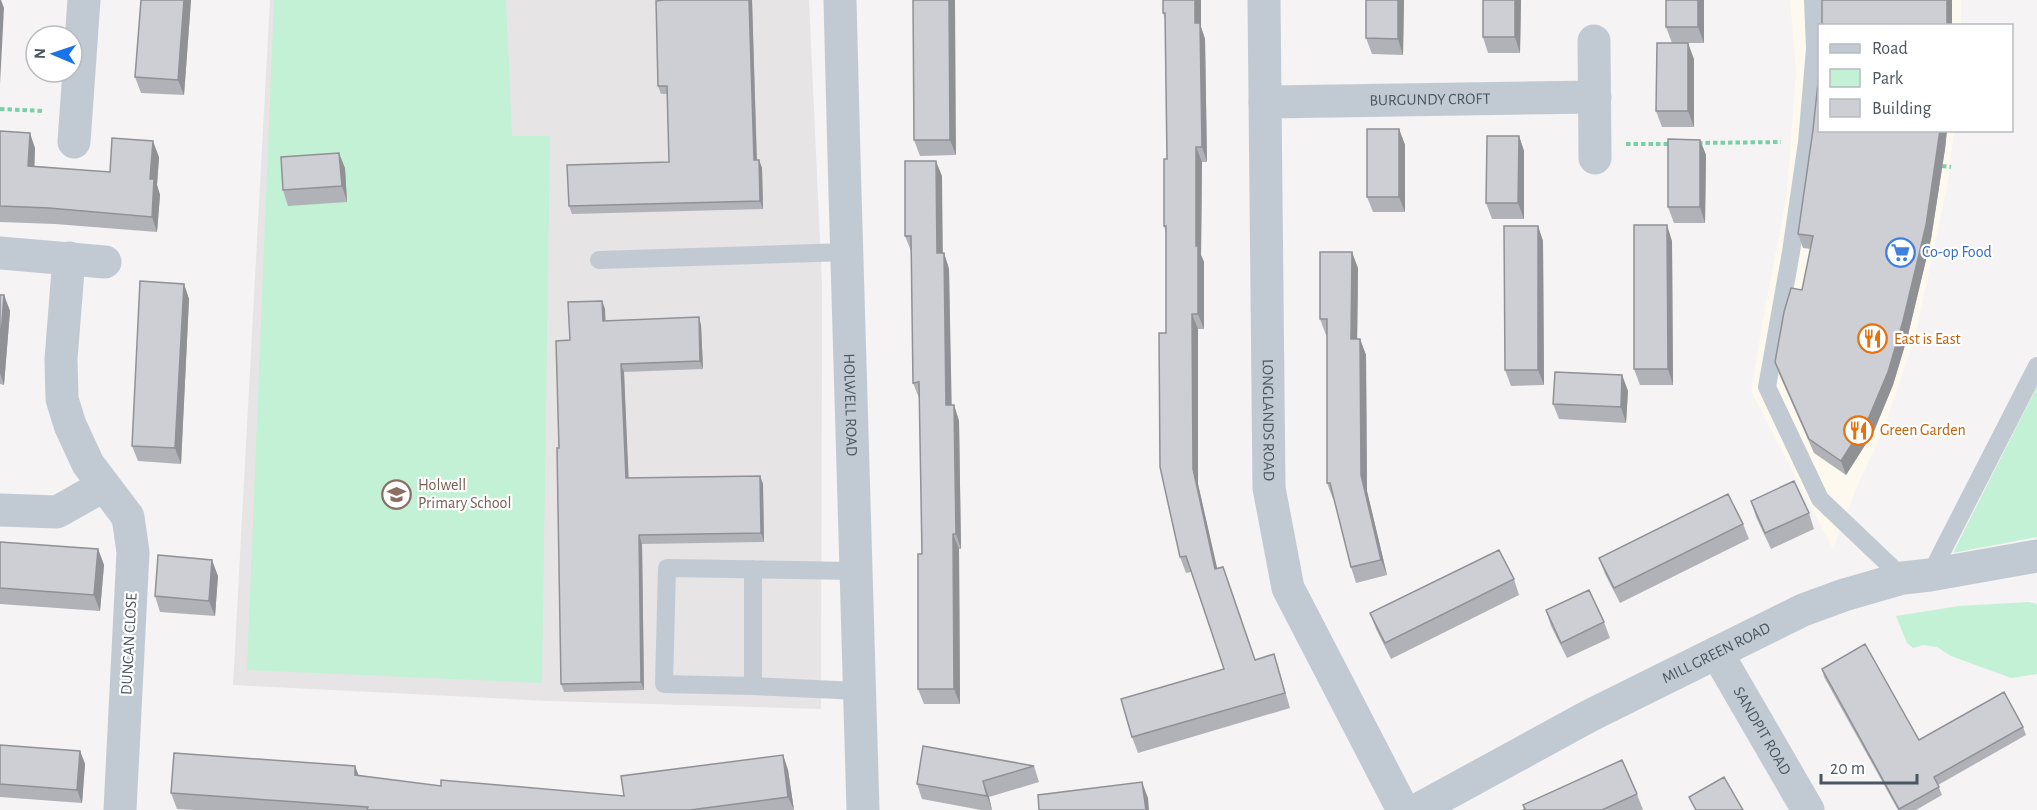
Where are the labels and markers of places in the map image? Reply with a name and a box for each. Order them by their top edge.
supermarket icon: Co-op Food [1885,236,1917,268]
place label: Co-op Food [1922,244,1992,260]
restaurant icon: East is East [1857,323,1889,355]
place label: East is East [1894,331,1961,347]
restaurant icon: Green Garden [1843,414,1875,446]
place label: Green Garden [1880,422,1966,438]
place label: Holwell Primary School [418,477,511,512]
school or university icon: Holwell Primary School [381,478,413,510]

